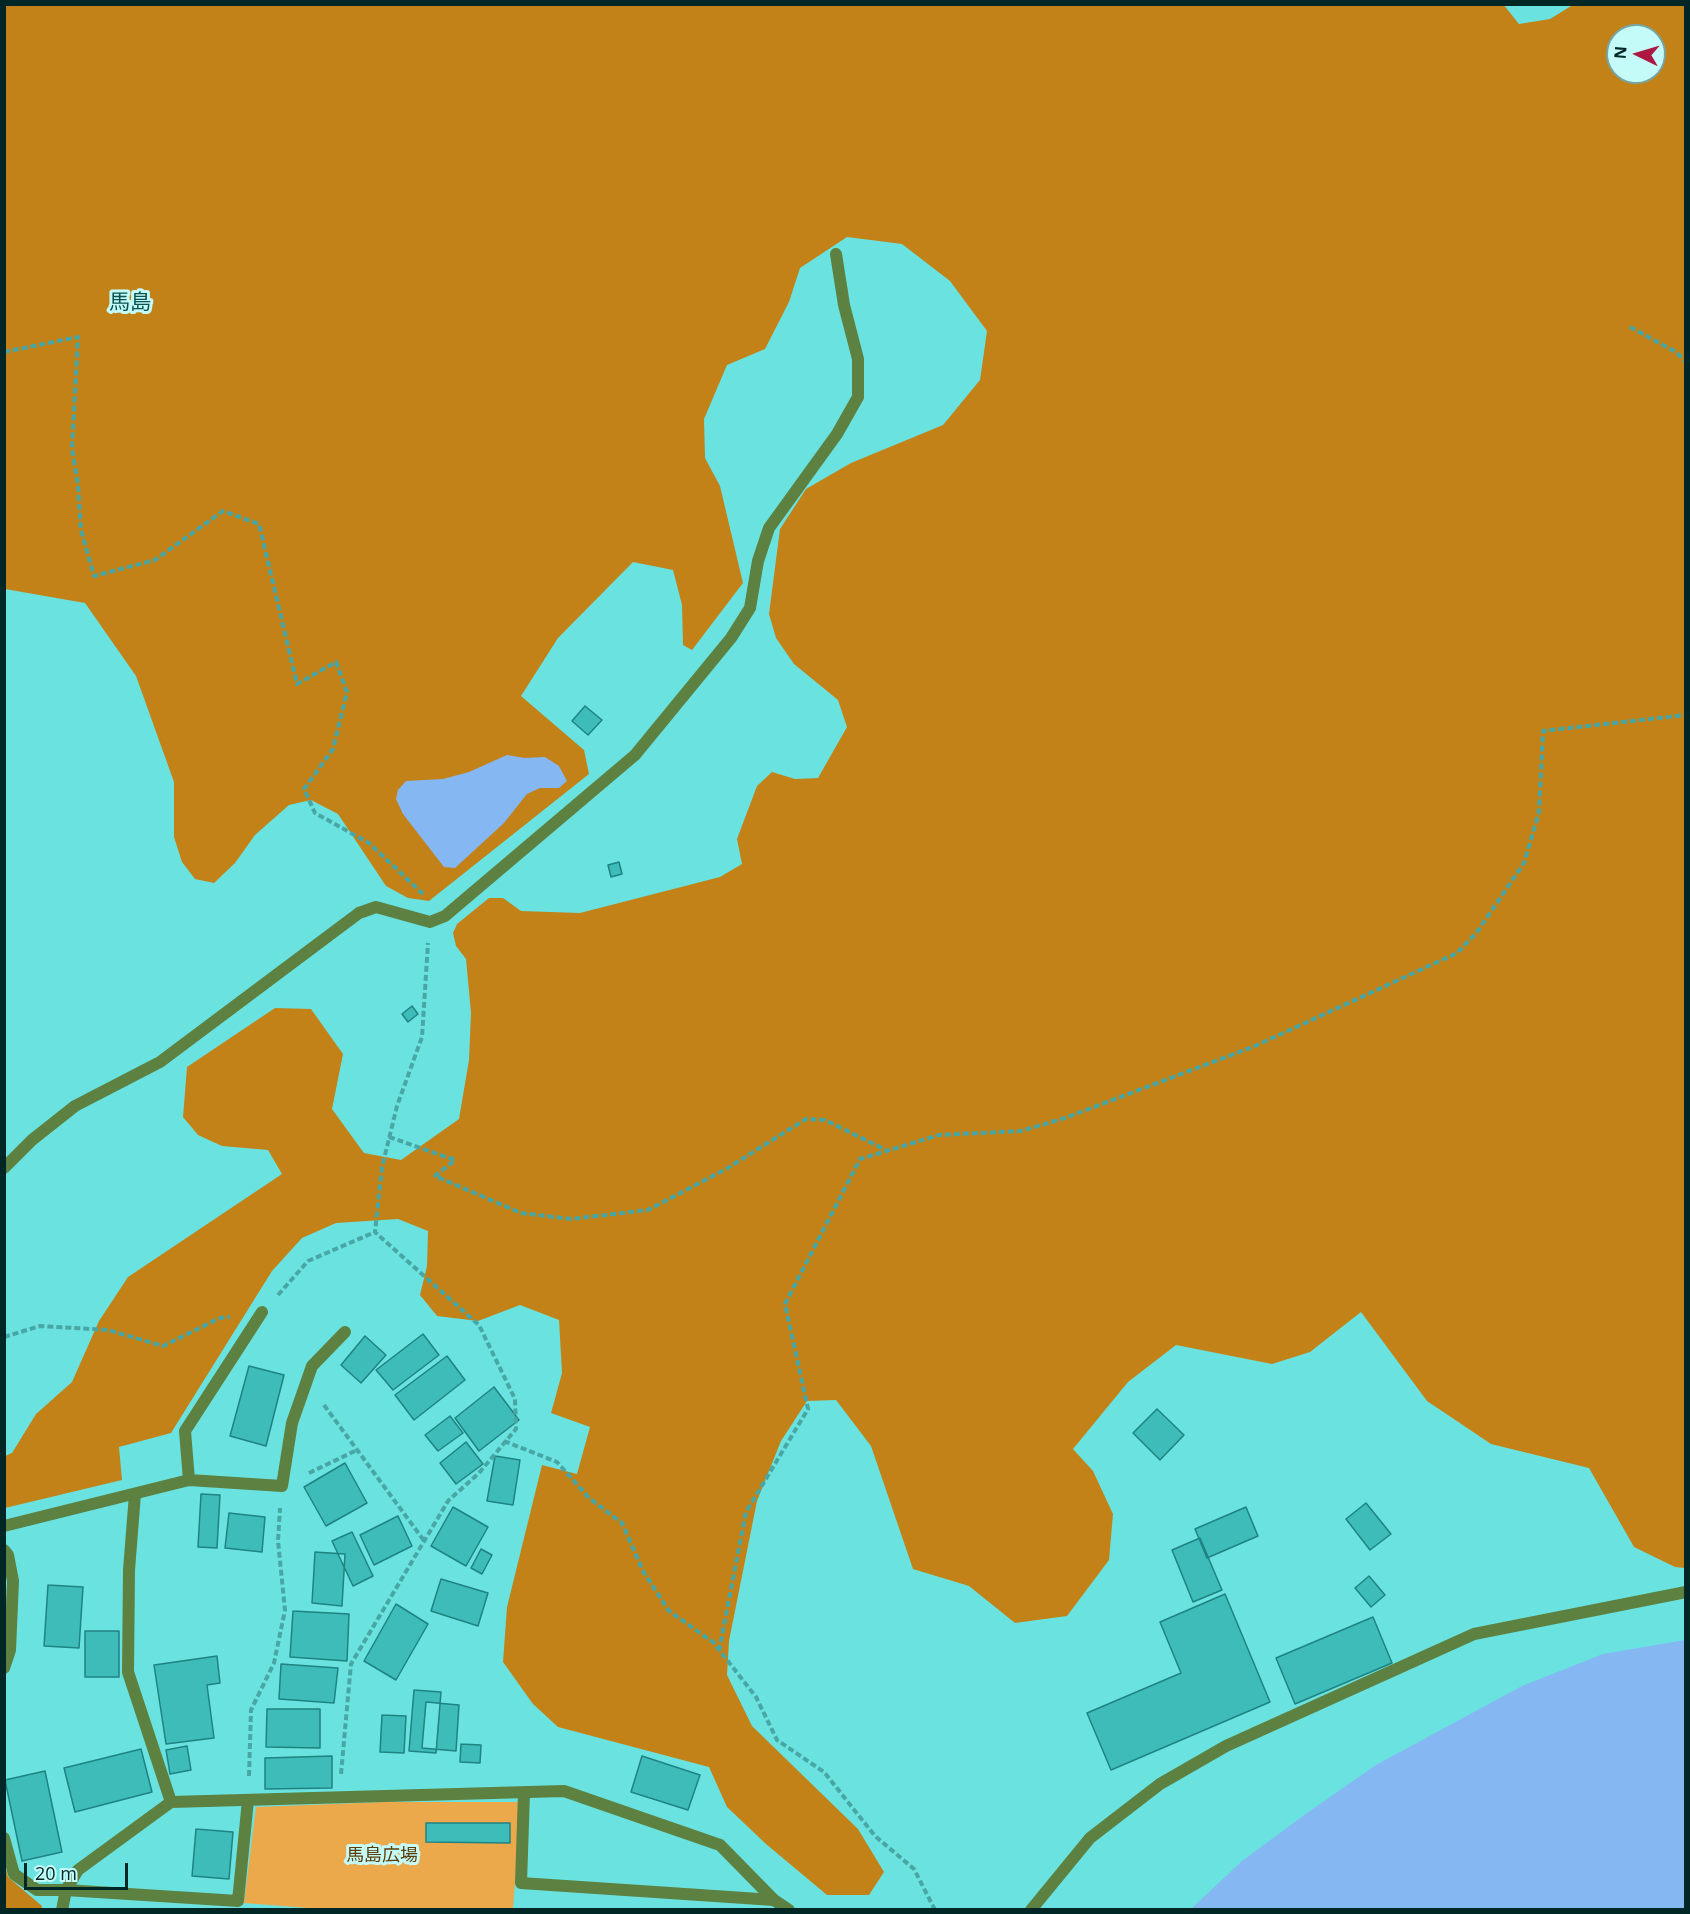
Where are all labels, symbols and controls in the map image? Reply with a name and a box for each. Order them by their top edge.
north arrow [1606,24,1666,84]
text: N [1609,45,1632,60]
district label: 馬島 [109,290,151,316]
park label: 馬島広場 [346,1845,418,1867]
scale bar [27,1851,130,1889]
text: 20 m [35,1861,77,1885]

